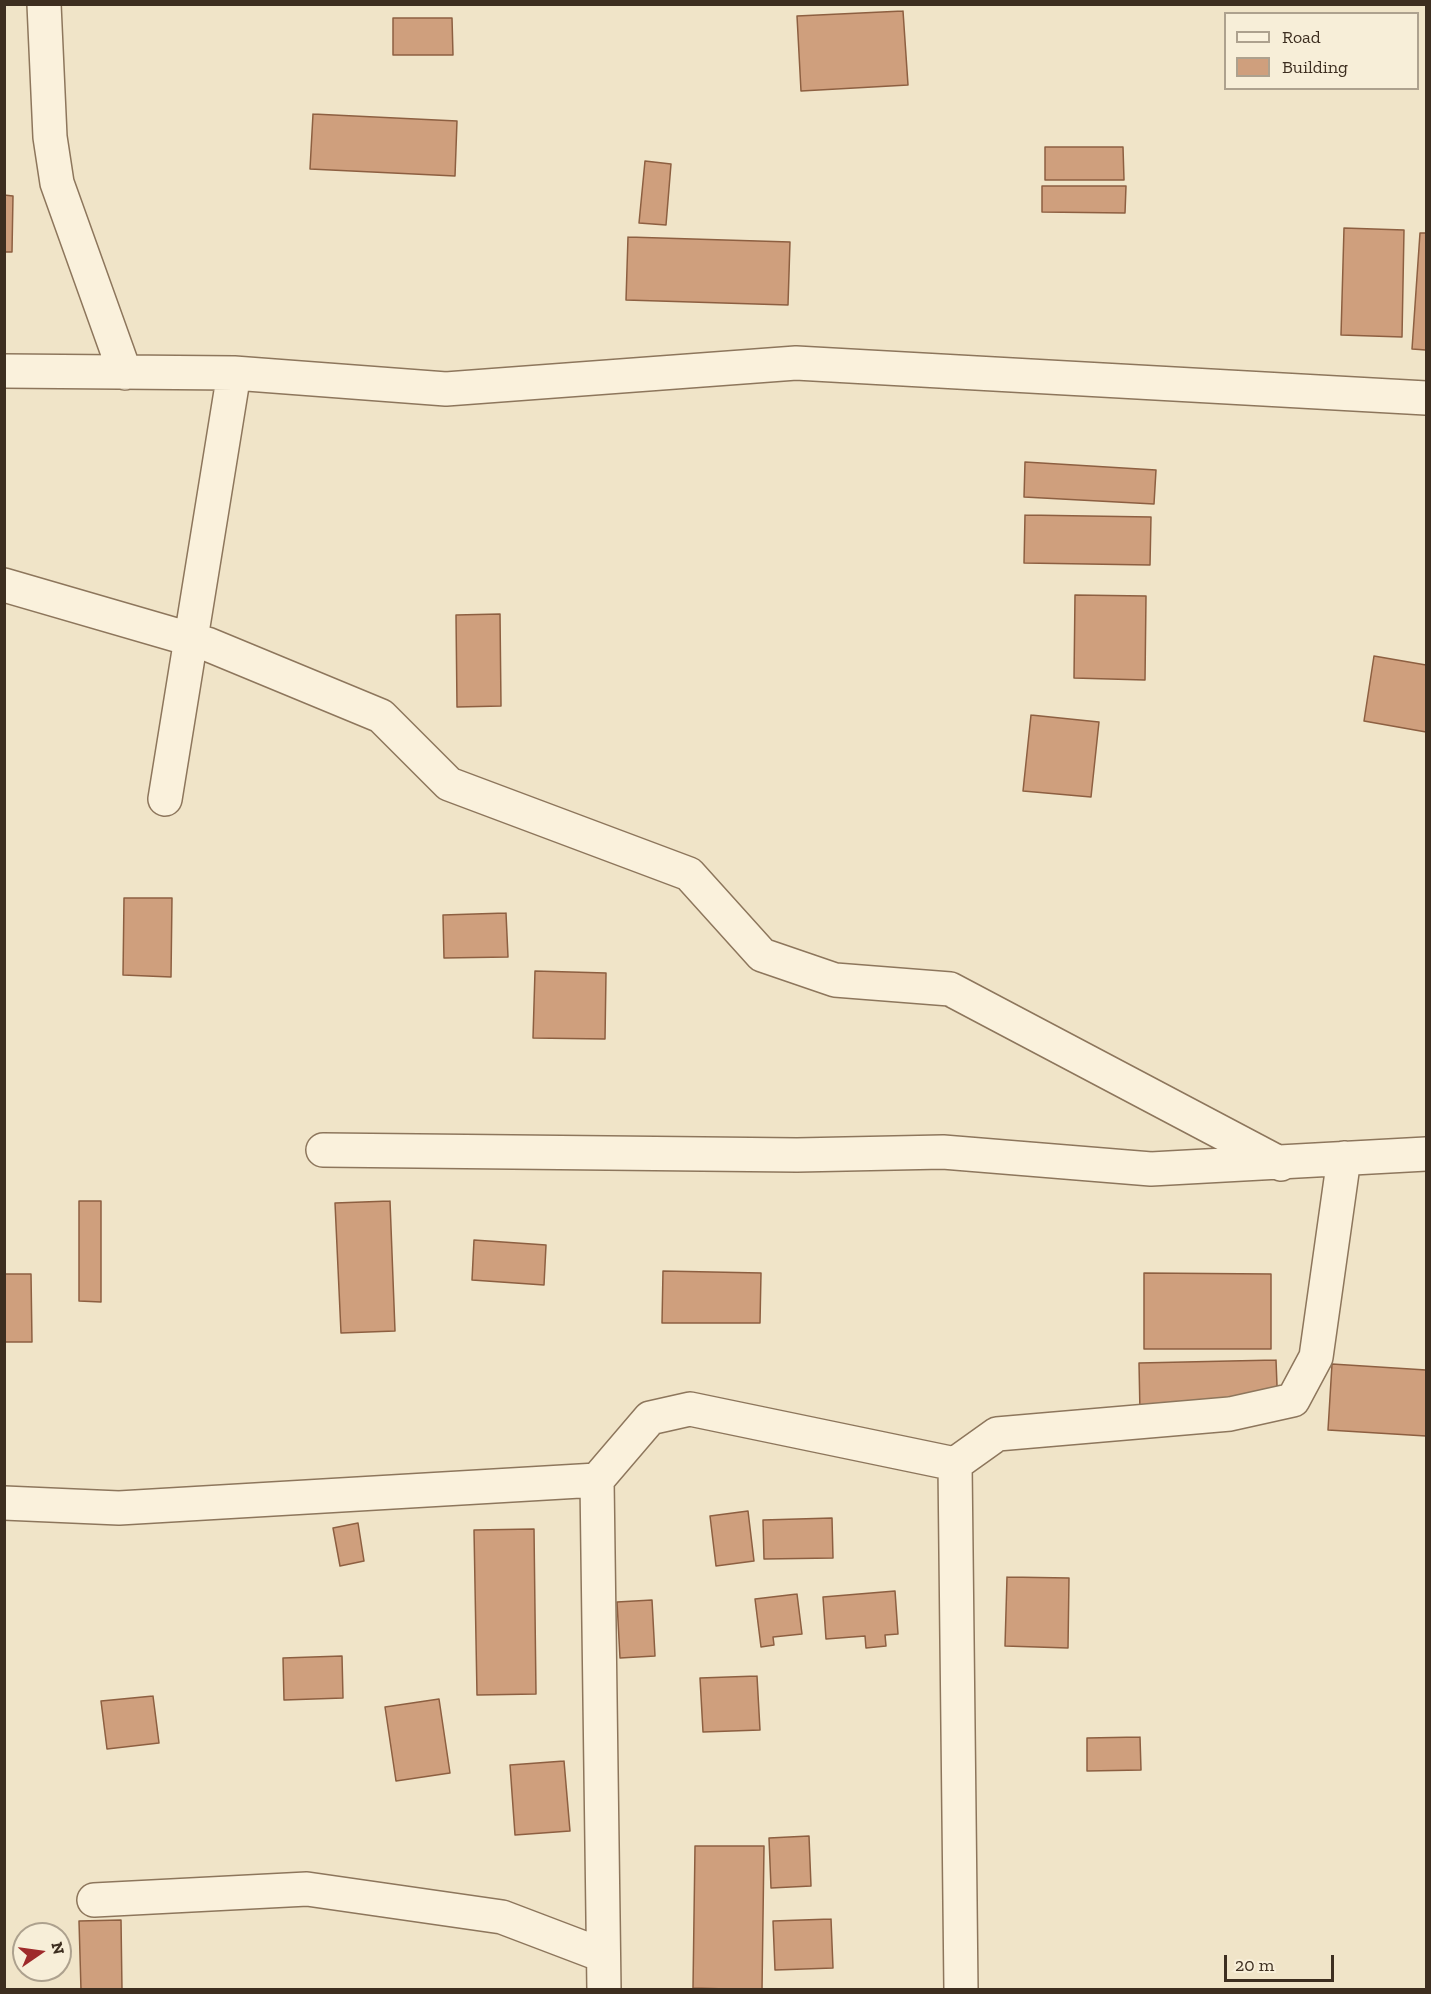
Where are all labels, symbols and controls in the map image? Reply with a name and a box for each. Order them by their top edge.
legend [1224,12,1419,90]
text: Road [1282,26,1321,48]
text: Building [1282,56,1348,78]
north arrow [12,1922,72,1982]
text: N [47,1940,69,1956]
scale bar [1227,1943,1336,1981]
text: 20 m [1235,1954,1274,1976]

